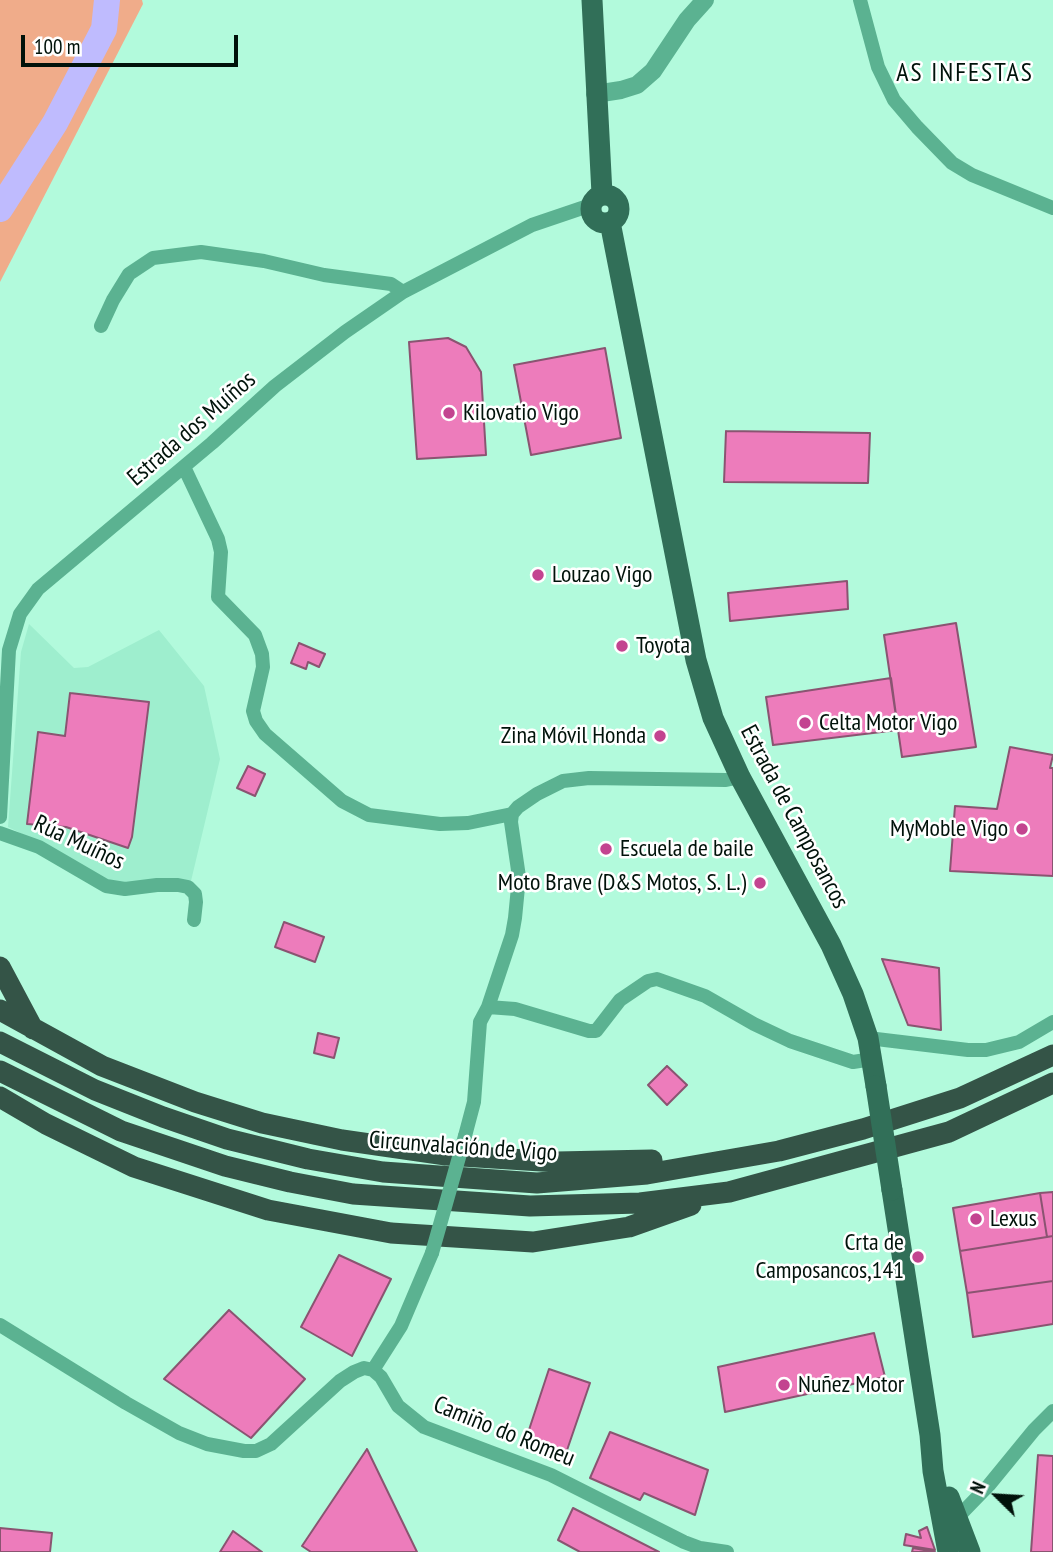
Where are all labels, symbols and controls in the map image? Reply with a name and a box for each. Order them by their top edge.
scale bar [24,21,242,65]
text: 100 m [34,33,80,60]
district label: AS INFESTAS [898,58,1032,90]
street label: Estrada dos Muíños [122,366,262,492]
place label: Kilovatio Vigo [463,399,579,427]
marker: Kilovatio Vigo [441,405,457,421]
place label: Louzao Vigo [552,561,652,589]
marker: Louzao Vigo [530,567,546,583]
place label: Toyota [636,632,690,660]
marker: Toyota [614,638,630,654]
place label: Celta Motor Vigo [819,709,957,737]
marker: Celta Motor Vigo [797,715,813,731]
street label: Estrada de Camposancos [734,721,854,913]
place label: Zina Móvil Honda [501,722,646,750]
marker: Zina Móvil Honda [652,728,668,744]
street label: Rúa Muíños [29,810,129,876]
place label: MyMoble Vigo [890,815,1008,843]
marker: MyMoble Vigo [1014,821,1030,837]
place label: Escuela de baile [620,835,754,863]
marker: Escuela de baile [598,841,614,857]
place label: Moto Brave (D&S Motos, S. L.) [498,869,746,897]
marker: Moto Brave (D&S Motos, S. L.) [752,875,768,891]
street label: Circunvalación de Vigo [368,1126,558,1168]
place label: Lexus [990,1205,1037,1233]
marker: Lexus [968,1211,984,1227]
place label: Crta de Camposancos,141 [756,1229,904,1285]
marker: Crta de Camposancos,141 [910,1249,926,1265]
place label: Nuñez Motor [798,1371,904,1399]
marker: Nuñez Motor [776,1377,792,1393]
street label: Camiño do Romeu [429,1391,579,1473]
north arrow [962,1461,1032,1531]
text: N [965,1478,991,1497]

